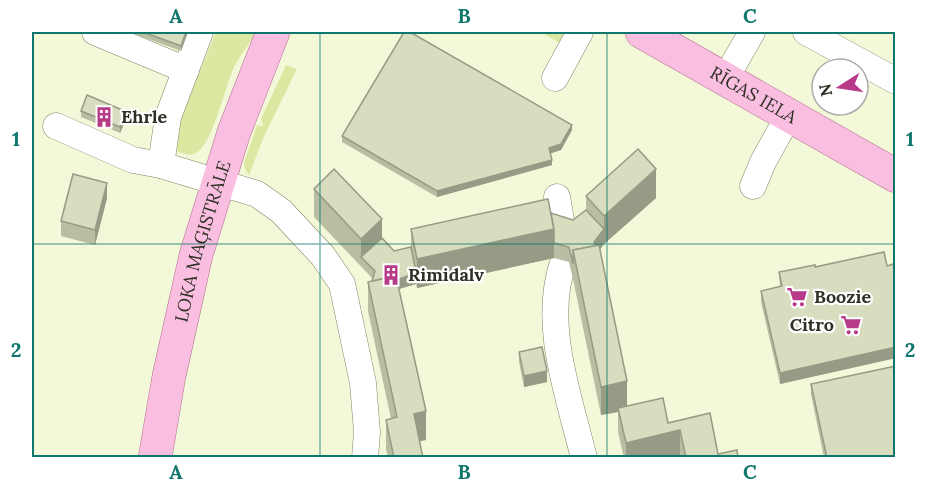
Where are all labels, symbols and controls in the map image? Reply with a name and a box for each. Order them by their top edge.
text: A [169,3,183,28]
text: B [457,3,471,28]
text: C [743,3,757,28]
north arrow [810,57,870,117]
street label: RĪGAS IELA [706,61,802,129]
text: N [814,82,836,98]
building icon: Ehrle [92,105,116,129]
place label: Ehrle [121,105,168,128]
text: 1 [12,126,20,151]
text: 1 [906,126,914,151]
street label: LOKA MAĢISTRĀLE [169,158,236,324]
building icon: Rimidalv [379,263,403,287]
place label: Rimidalv [408,263,484,286]
supermarket icon: Boozie [785,285,809,309]
place label: Boozie [814,285,871,308]
place label: Citro [790,313,834,336]
supermarket icon: Citro [839,313,863,337]
text: 2 [11,337,21,362]
text: 2 [905,337,915,362]
text: A [169,459,183,484]
text: B [457,459,471,484]
text: C [743,459,757,484]

